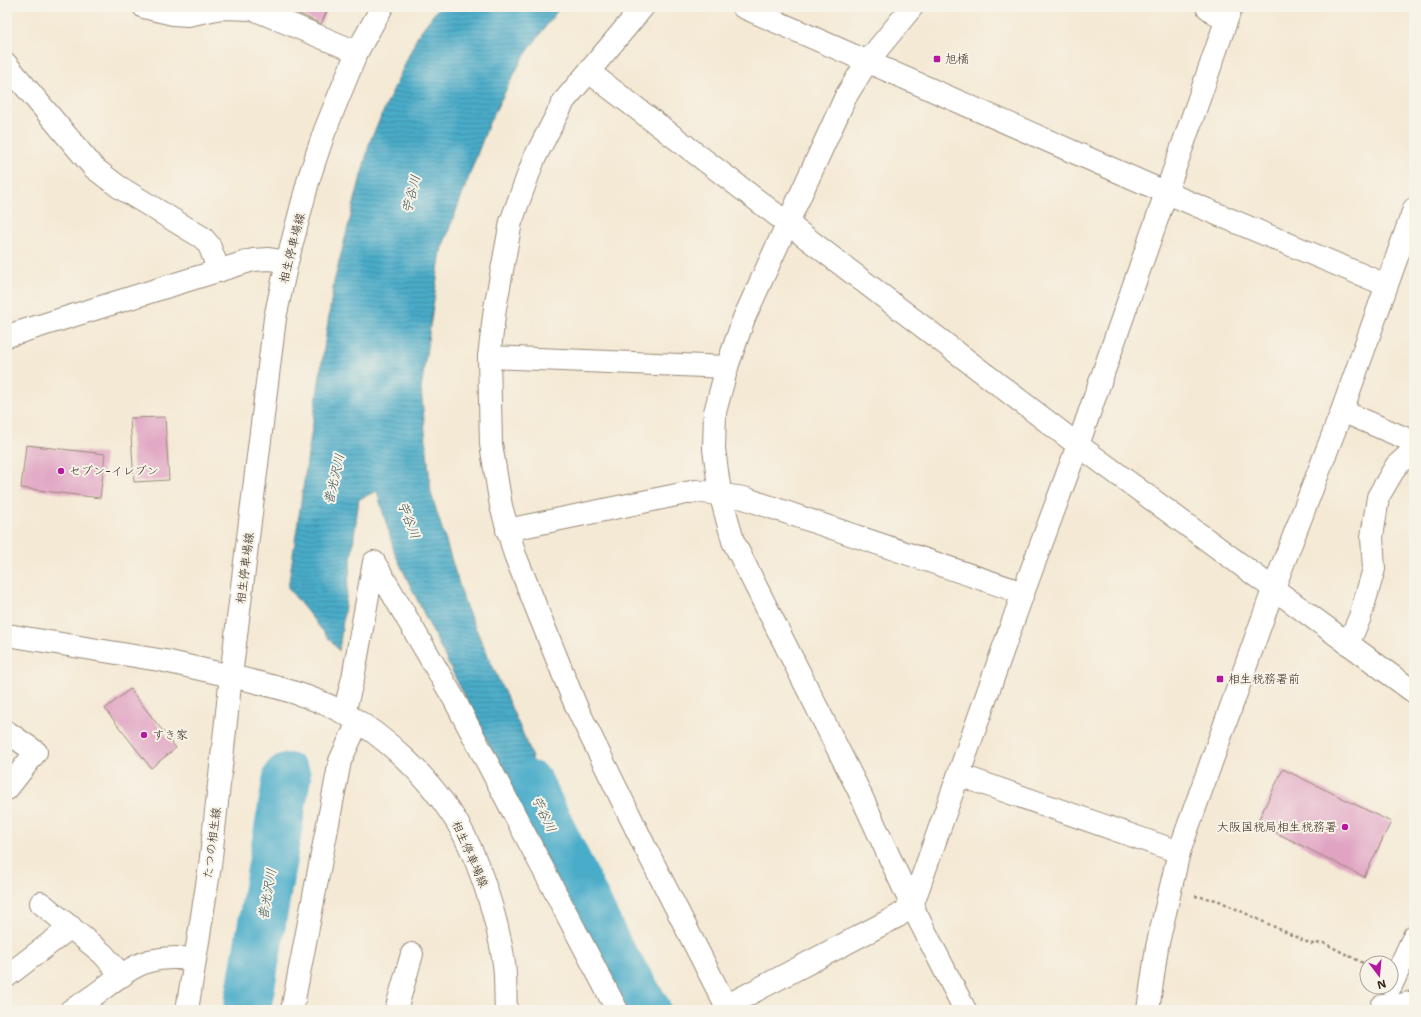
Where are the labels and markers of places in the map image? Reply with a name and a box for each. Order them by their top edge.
place label: 旭橋 [945,51,969,67]
marker: 旭橋 [932,54,942,64]
place label: セブン-イレブン [69,463,159,479]
marker: セブン-イレブン [56,466,66,476]
place label: 相生税務署前 [1228,671,1300,687]
marker: 相生税務署前 [1215,674,1225,684]
place label: すき家 [152,727,188,743]
marker: すき家 [139,730,149,740]
place label: 大阪国税局相生税務署 [1217,819,1337,835]
marker: 大阪国税局相生税務署 [1340,822,1350,832]

